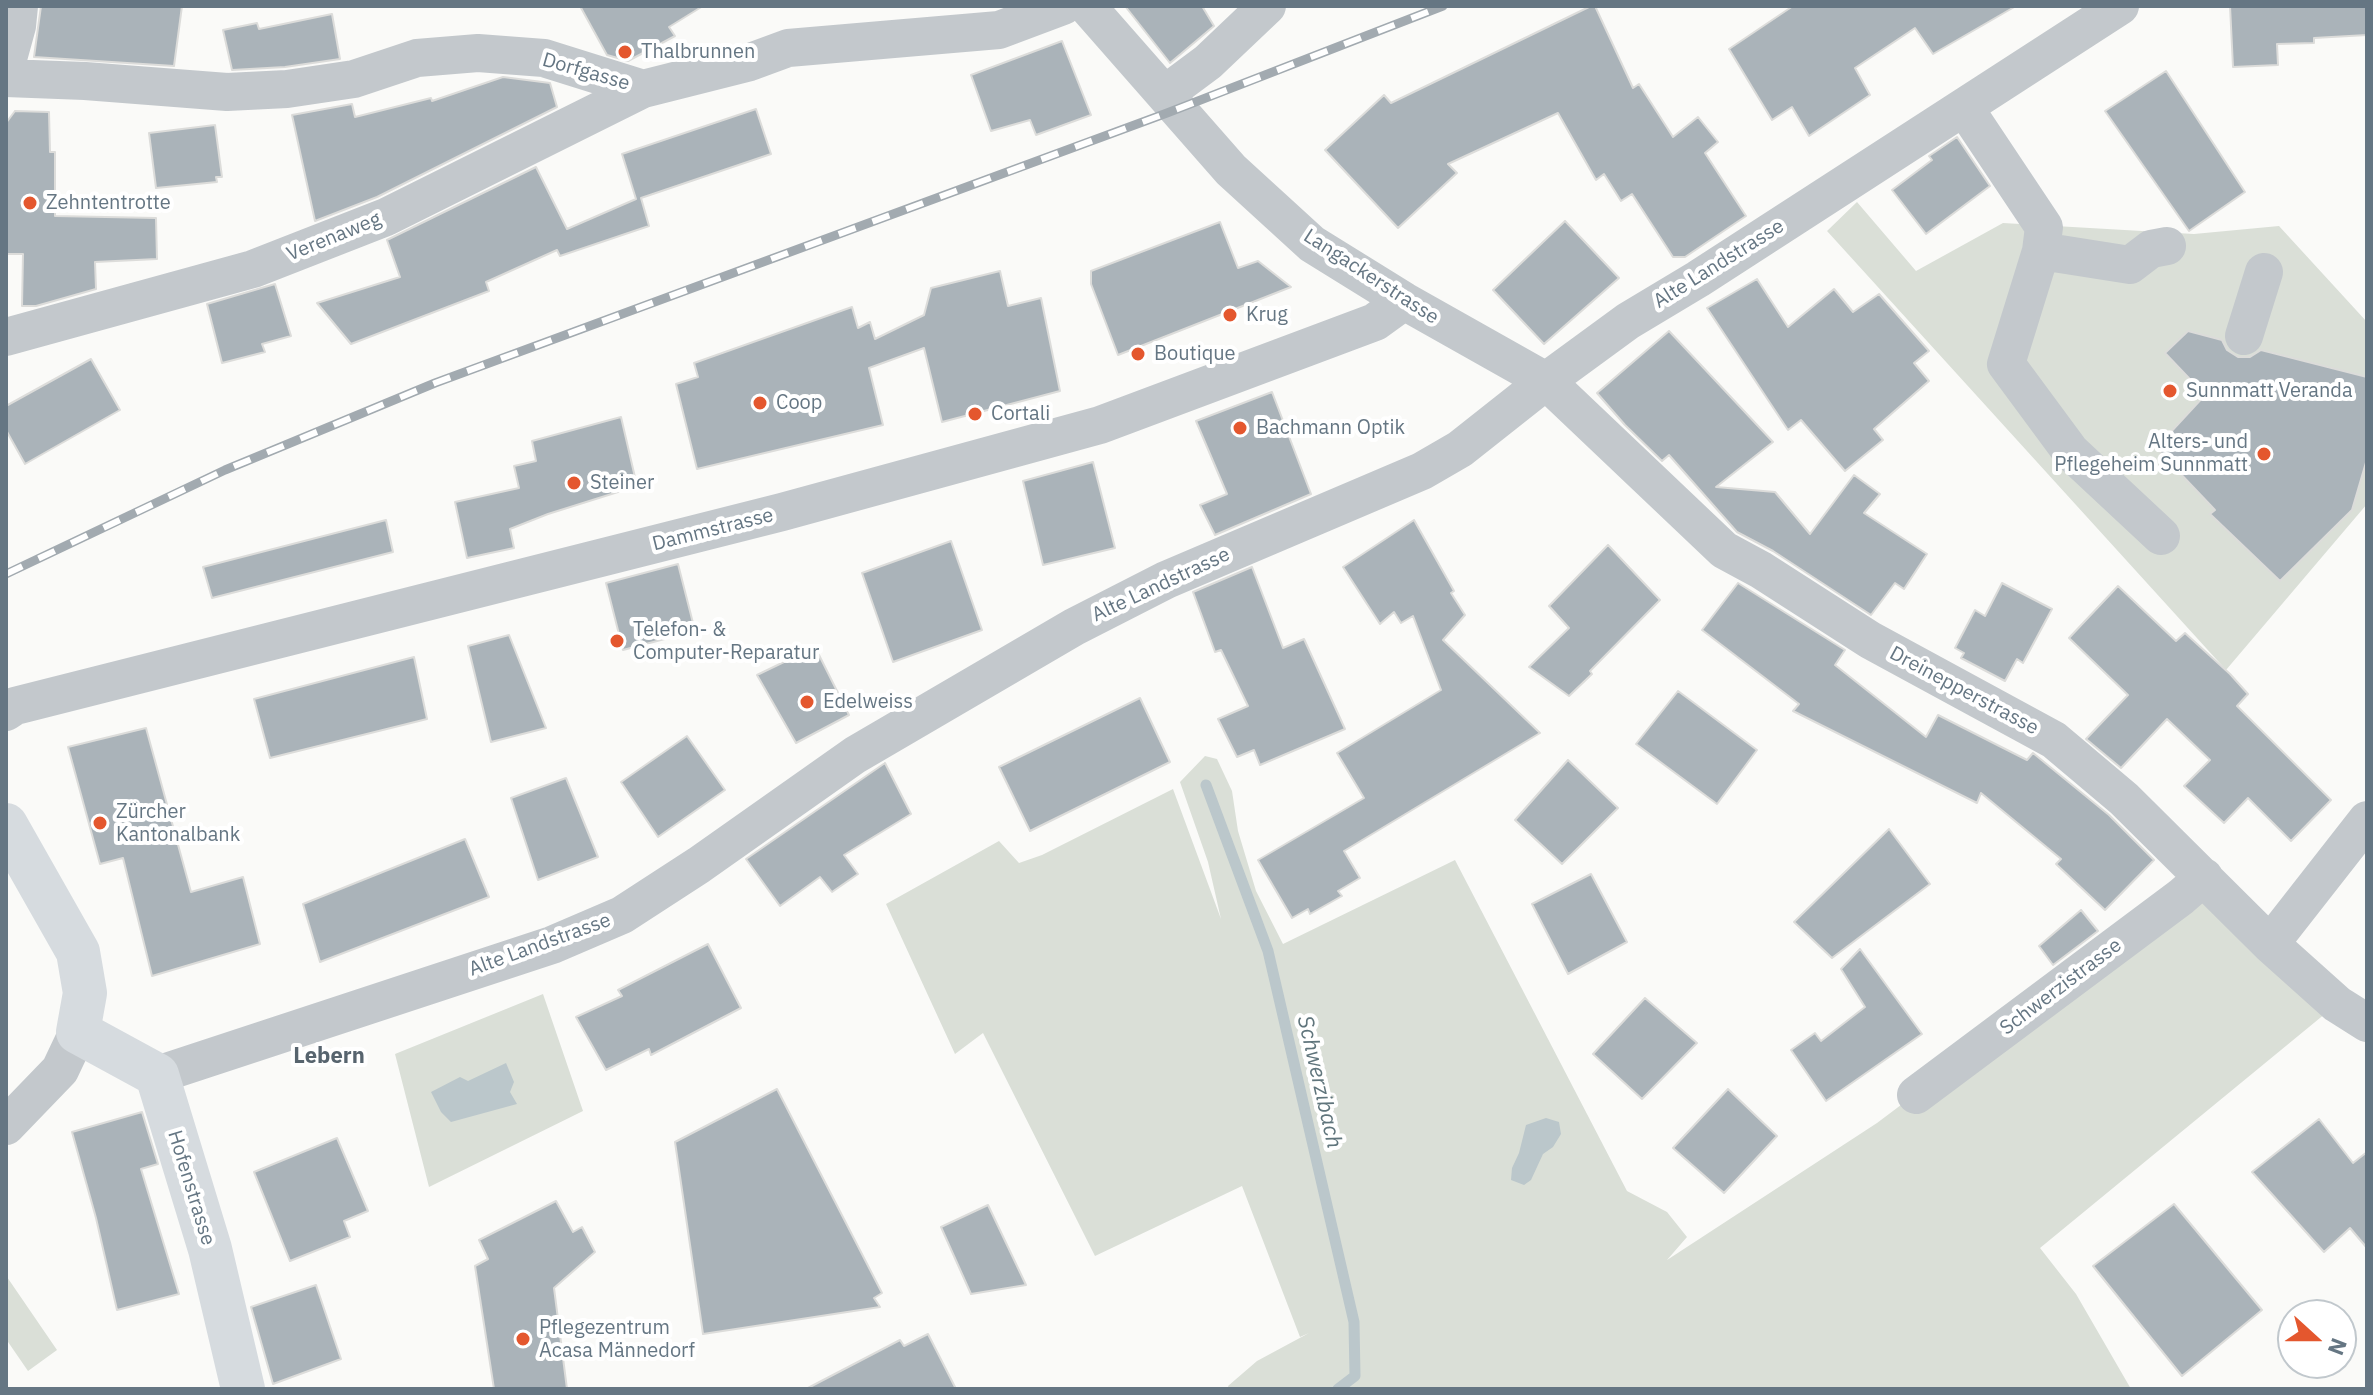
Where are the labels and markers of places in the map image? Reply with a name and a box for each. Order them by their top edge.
place label: Thalbrunnen [641,40,755,64]
marker: Thalbrunnen [616,43,634,61]
place label: Zehntentrotte [46,191,171,215]
marker: Zehntentrotte [21,194,39,212]
place label: Krug [1246,303,1288,327]
marker: Krug [1221,306,1239,324]
place label: Boutique [1154,342,1236,366]
marker: Boutique [1129,345,1147,363]
place label: Sunnmatt Veranda [2186,379,2353,403]
marker: Sunnmatt Veranda [2161,382,2179,400]
place label: Coop [776,391,822,415]
marker: Coop [751,394,769,412]
place label: Cortali [991,402,1050,426]
marker: Cortali [966,405,984,423]
place label: Bachmann Optik [1256,416,1405,440]
marker: Bachmann Optik [1231,419,1249,437]
place label: Alters- und Pflegeheim Sunnmatt [2054,430,2248,477]
marker: Alters- und Pflegeheim Sunnmatt [2255,445,2273,463]
place label: Steiner [590,471,654,495]
marker: Steiner [565,474,583,492]
place label: Telefon- & Computer-Reparatur [633,618,819,665]
marker: Telefon- & Computer-Reparatur [608,632,626,650]
place label: Edelweiss [823,690,913,714]
marker: Edelweiss [798,693,816,711]
place label: Zürcher Kantonalbank [116,800,240,847]
marker: Zürcher Kantonalbank [91,814,109,832]
place label: Pflegezentrum Acasa Männedorf [539,1316,695,1363]
marker: Pflegezentrum Acasa Männedorf [514,1330,532,1348]

